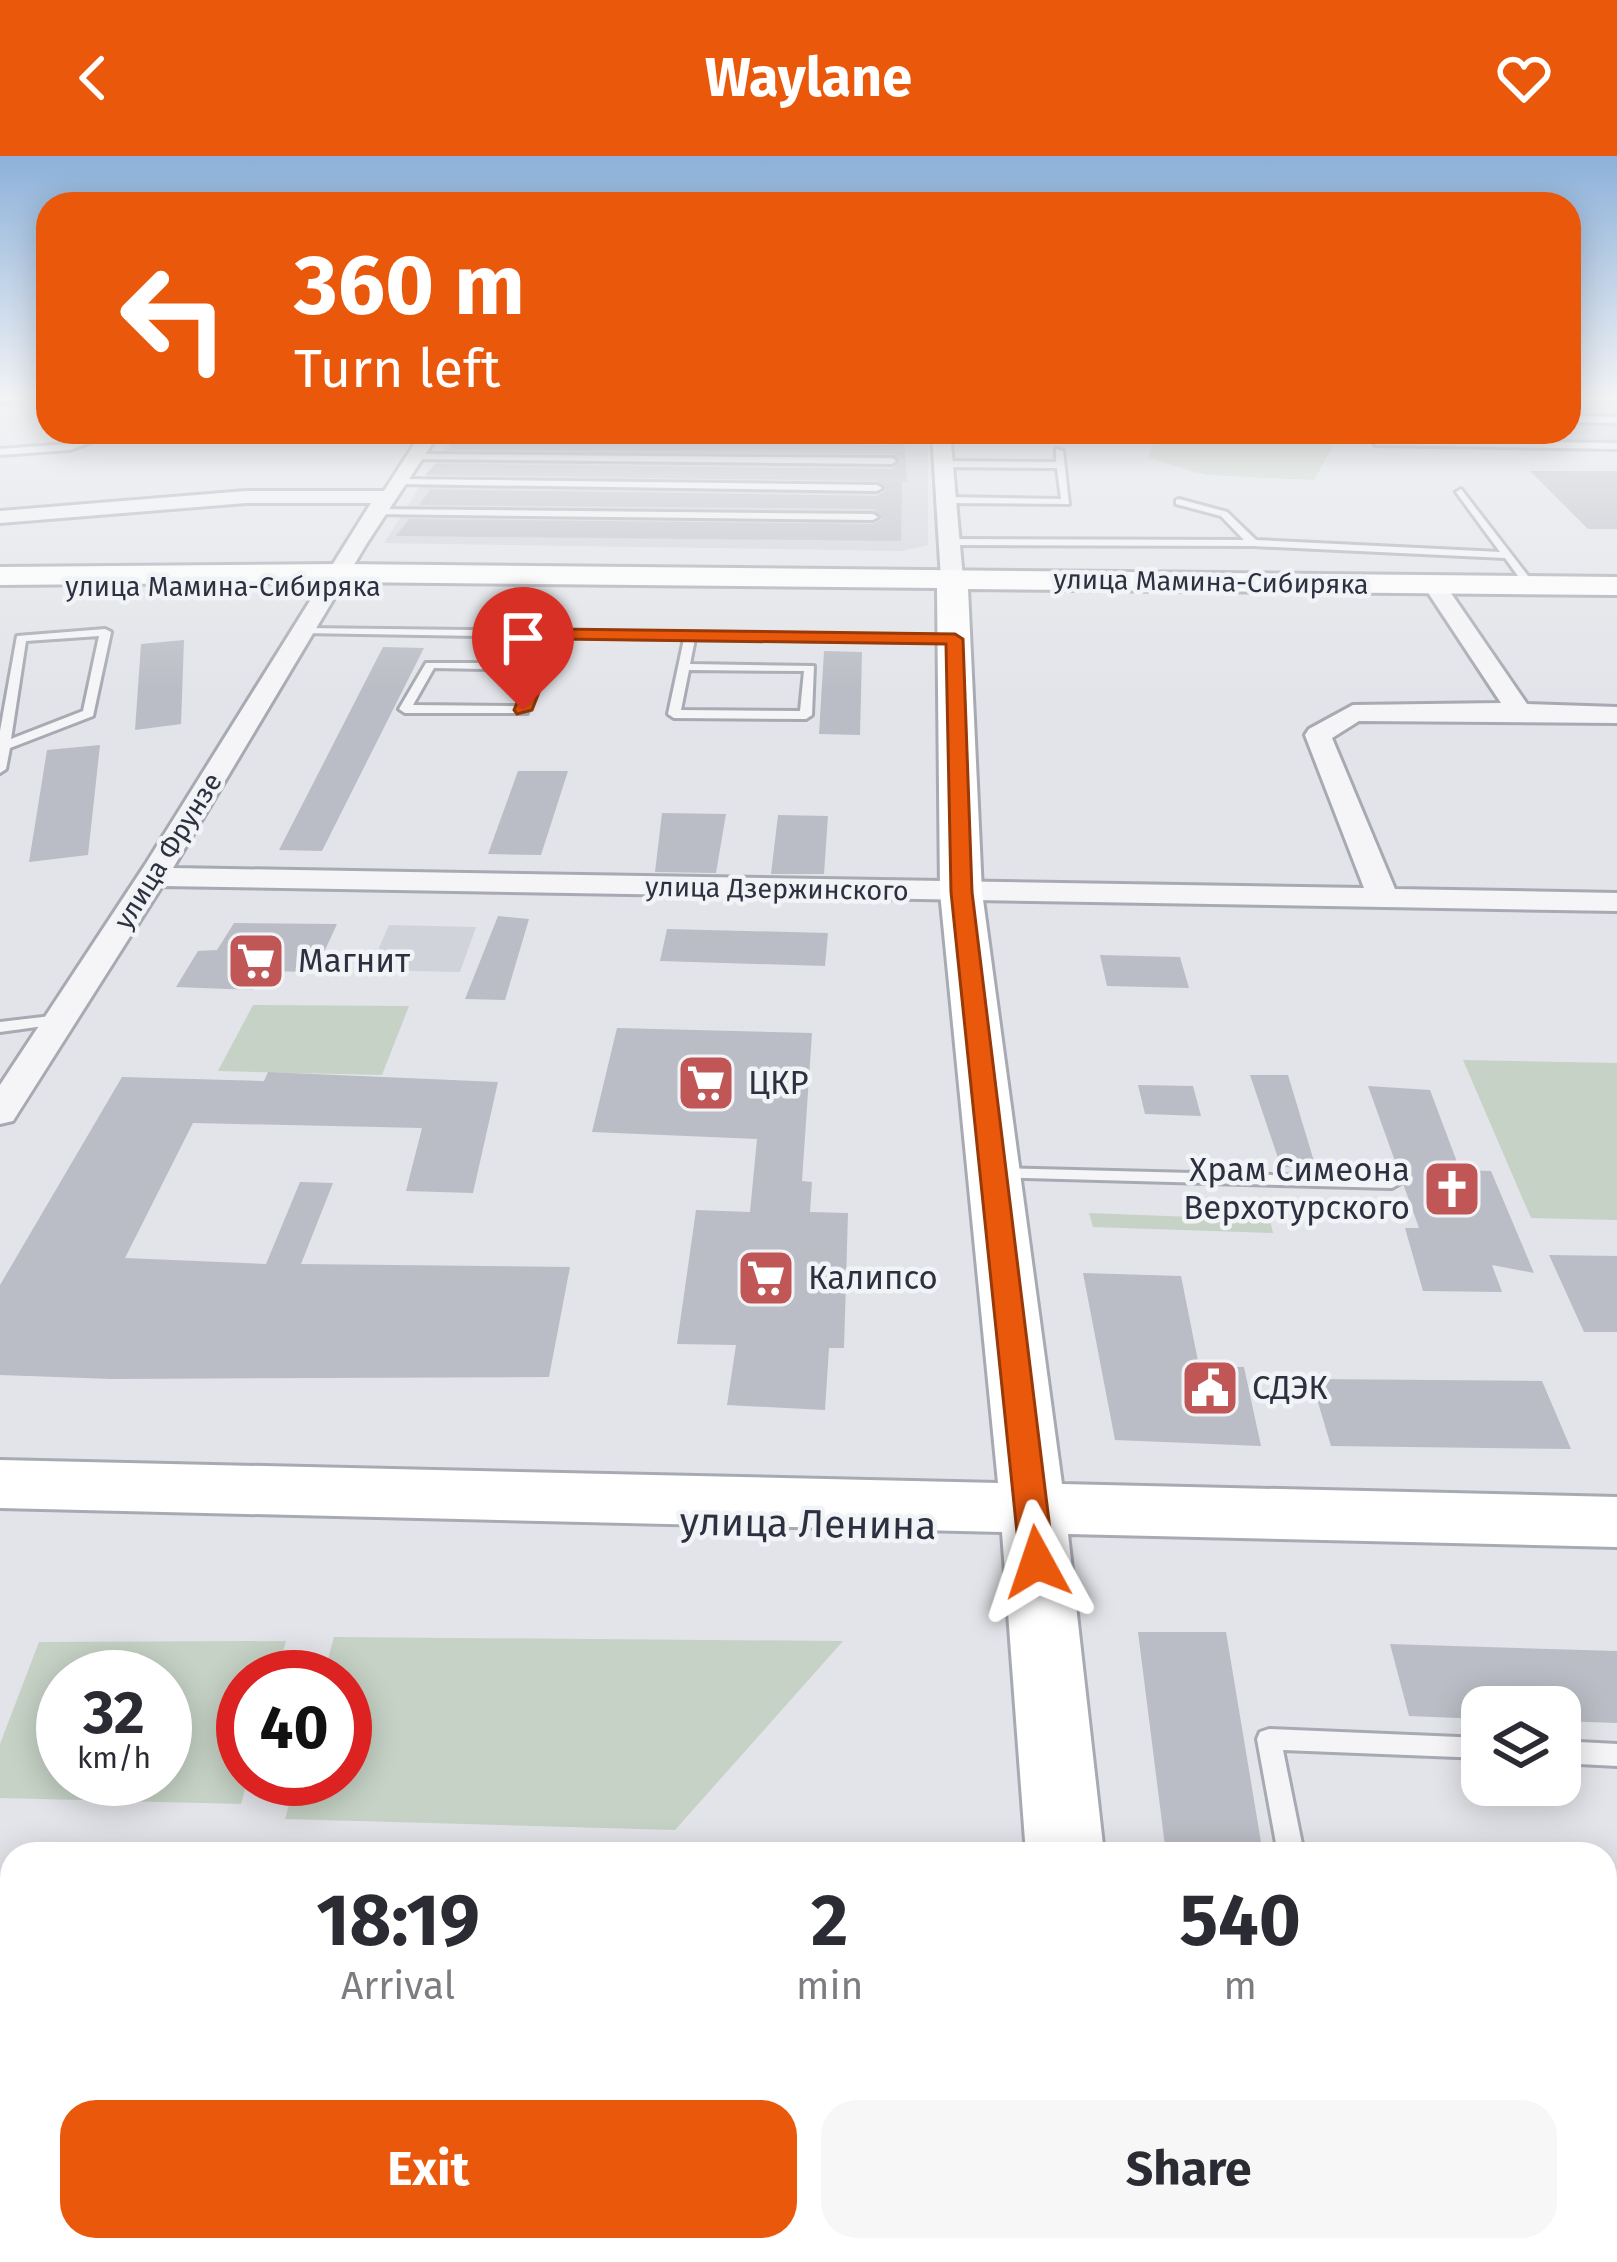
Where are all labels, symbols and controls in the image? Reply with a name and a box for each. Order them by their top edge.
icon: back [60,45,126,111]
icon: heart [1491,45,1557,111]
text: Waylane [705,46,912,110]
text: 360 m [294,235,525,336]
icon: left [96,240,252,396]
text: Turn left [294,337,501,401]
street label: улица Мамина-Сибиряка [1053,563,1369,601]
street label: улица Мамина-Сибиряка [65,571,381,603]
pin [472,587,574,710]
icon: arrive [490,605,556,671]
street label: улица Фрунзе [107,767,229,935]
street label: улица Дзержинского [645,871,909,907]
supermarket icon: Магнит [225,930,287,992]
place label: Магнит [298,941,410,981]
supermarket icon: ЦКР [675,1052,737,1114]
place label: ЦКР [748,1063,809,1103]
place label: Храм Симеона Верхотурского [1183,1150,1410,1228]
church icon: Храм Симеона Верхотурского [1421,1158,1483,1220]
supermarket icon: Калипсо [735,1247,797,1309]
place label: Калипсо [808,1258,938,1298]
public building icon: СДЭК [1179,1357,1241,1419]
place label: СДЭК [1252,1368,1328,1408]
street label: улица Ленина [679,1499,937,1549]
position arrow [974,1499,1100,1625]
speed limit sign: 40 [216,1650,372,1806]
text: 32 [83,1677,145,1749]
map controls [1461,1686,1581,1806]
button: layers [1461,1686,1581,1806]
text: km/h [77,1740,151,1776]
text: 18:19 [316,1878,480,1964]
text: 2 [811,1878,848,1964]
text: 540 [1179,1878,1301,1964]
text: Arrival [341,1963,455,2009]
text: min [796,1963,863,2009]
text: m [1223,1963,1257,2009]
button: Exit [60,2100,797,2238]
button: Share [821,2100,1557,2238]

